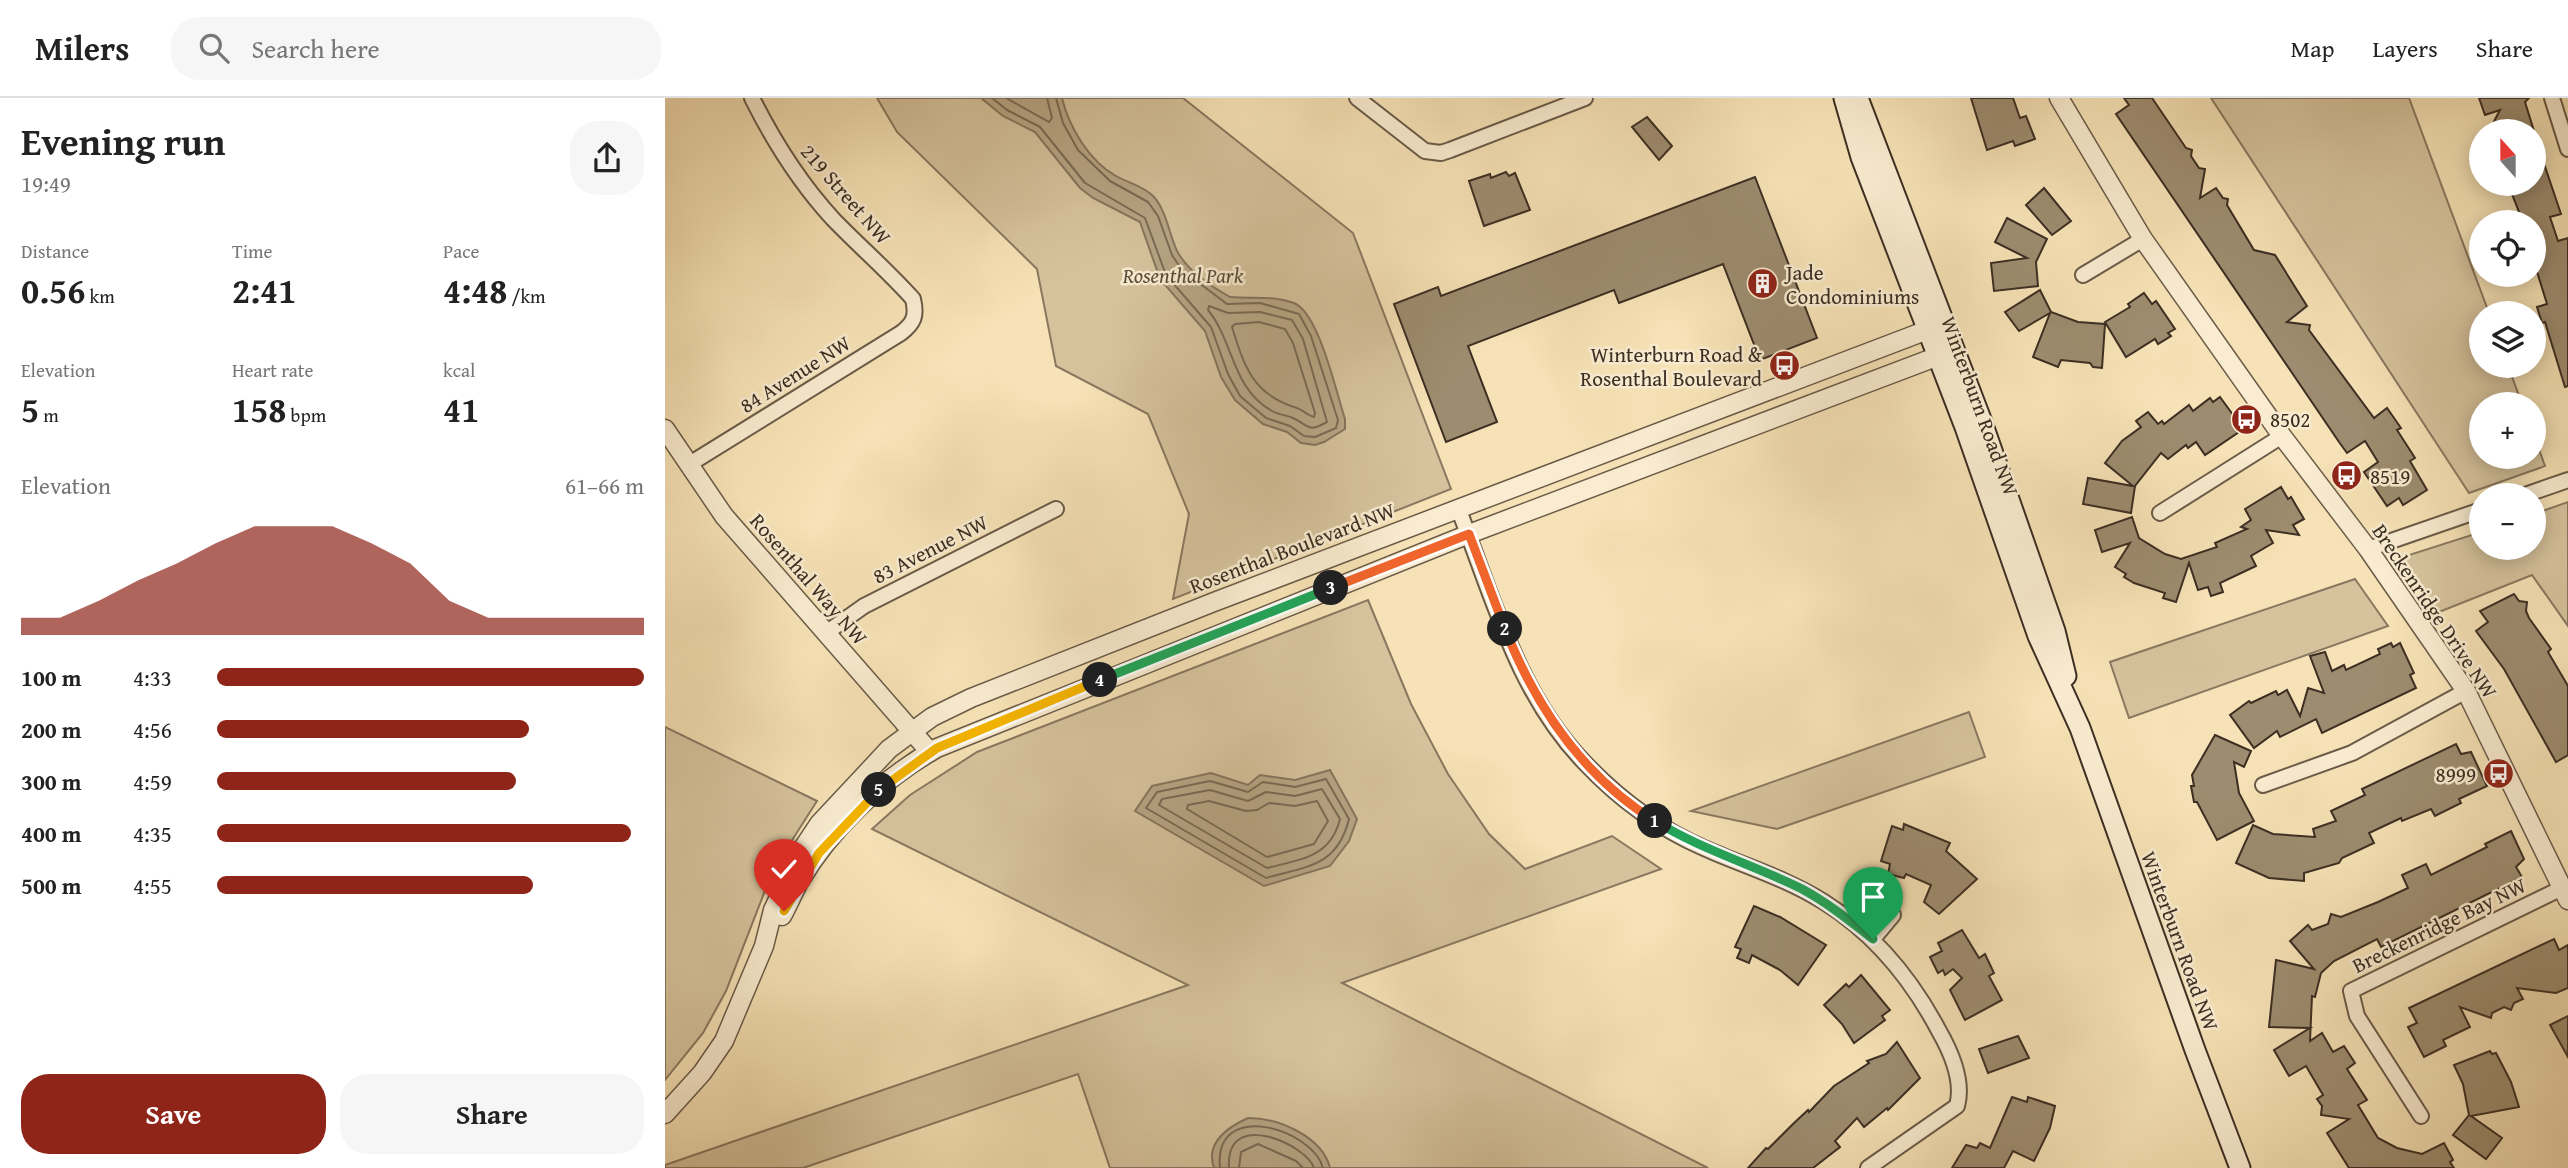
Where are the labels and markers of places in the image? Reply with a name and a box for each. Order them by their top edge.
place label: Jade Condominiums [1783,257,1919,312]
building icon: Jade Condominiums [1746,267,1780,301]
place label: Winterburn Road & Rosenthal Boulevard [1580,339,1763,394]
bus stop icon: Winterburn Road & Rosenthal Boulevard [1768,349,1802,383]
bus stop icon: 8502 [2230,402,2264,436]
place label: 8502 [2270,404,2310,435]
bus stop icon: 8519 [2330,459,2364,493]
place label: 8519 [2370,461,2410,492]
pin: 3 [1313,570,1349,606]
pin: 2 [1487,612,1523,646]
pin: 4 [1083,662,1117,698]
bus stop icon: 8999 [2482,757,2516,791]
place label: 8999 [2436,759,2476,790]
pin: 5 [861,772,897,808]
pin: 1 [1637,804,1672,838]
pin [754,839,814,911]
pin [1843,867,1903,939]

